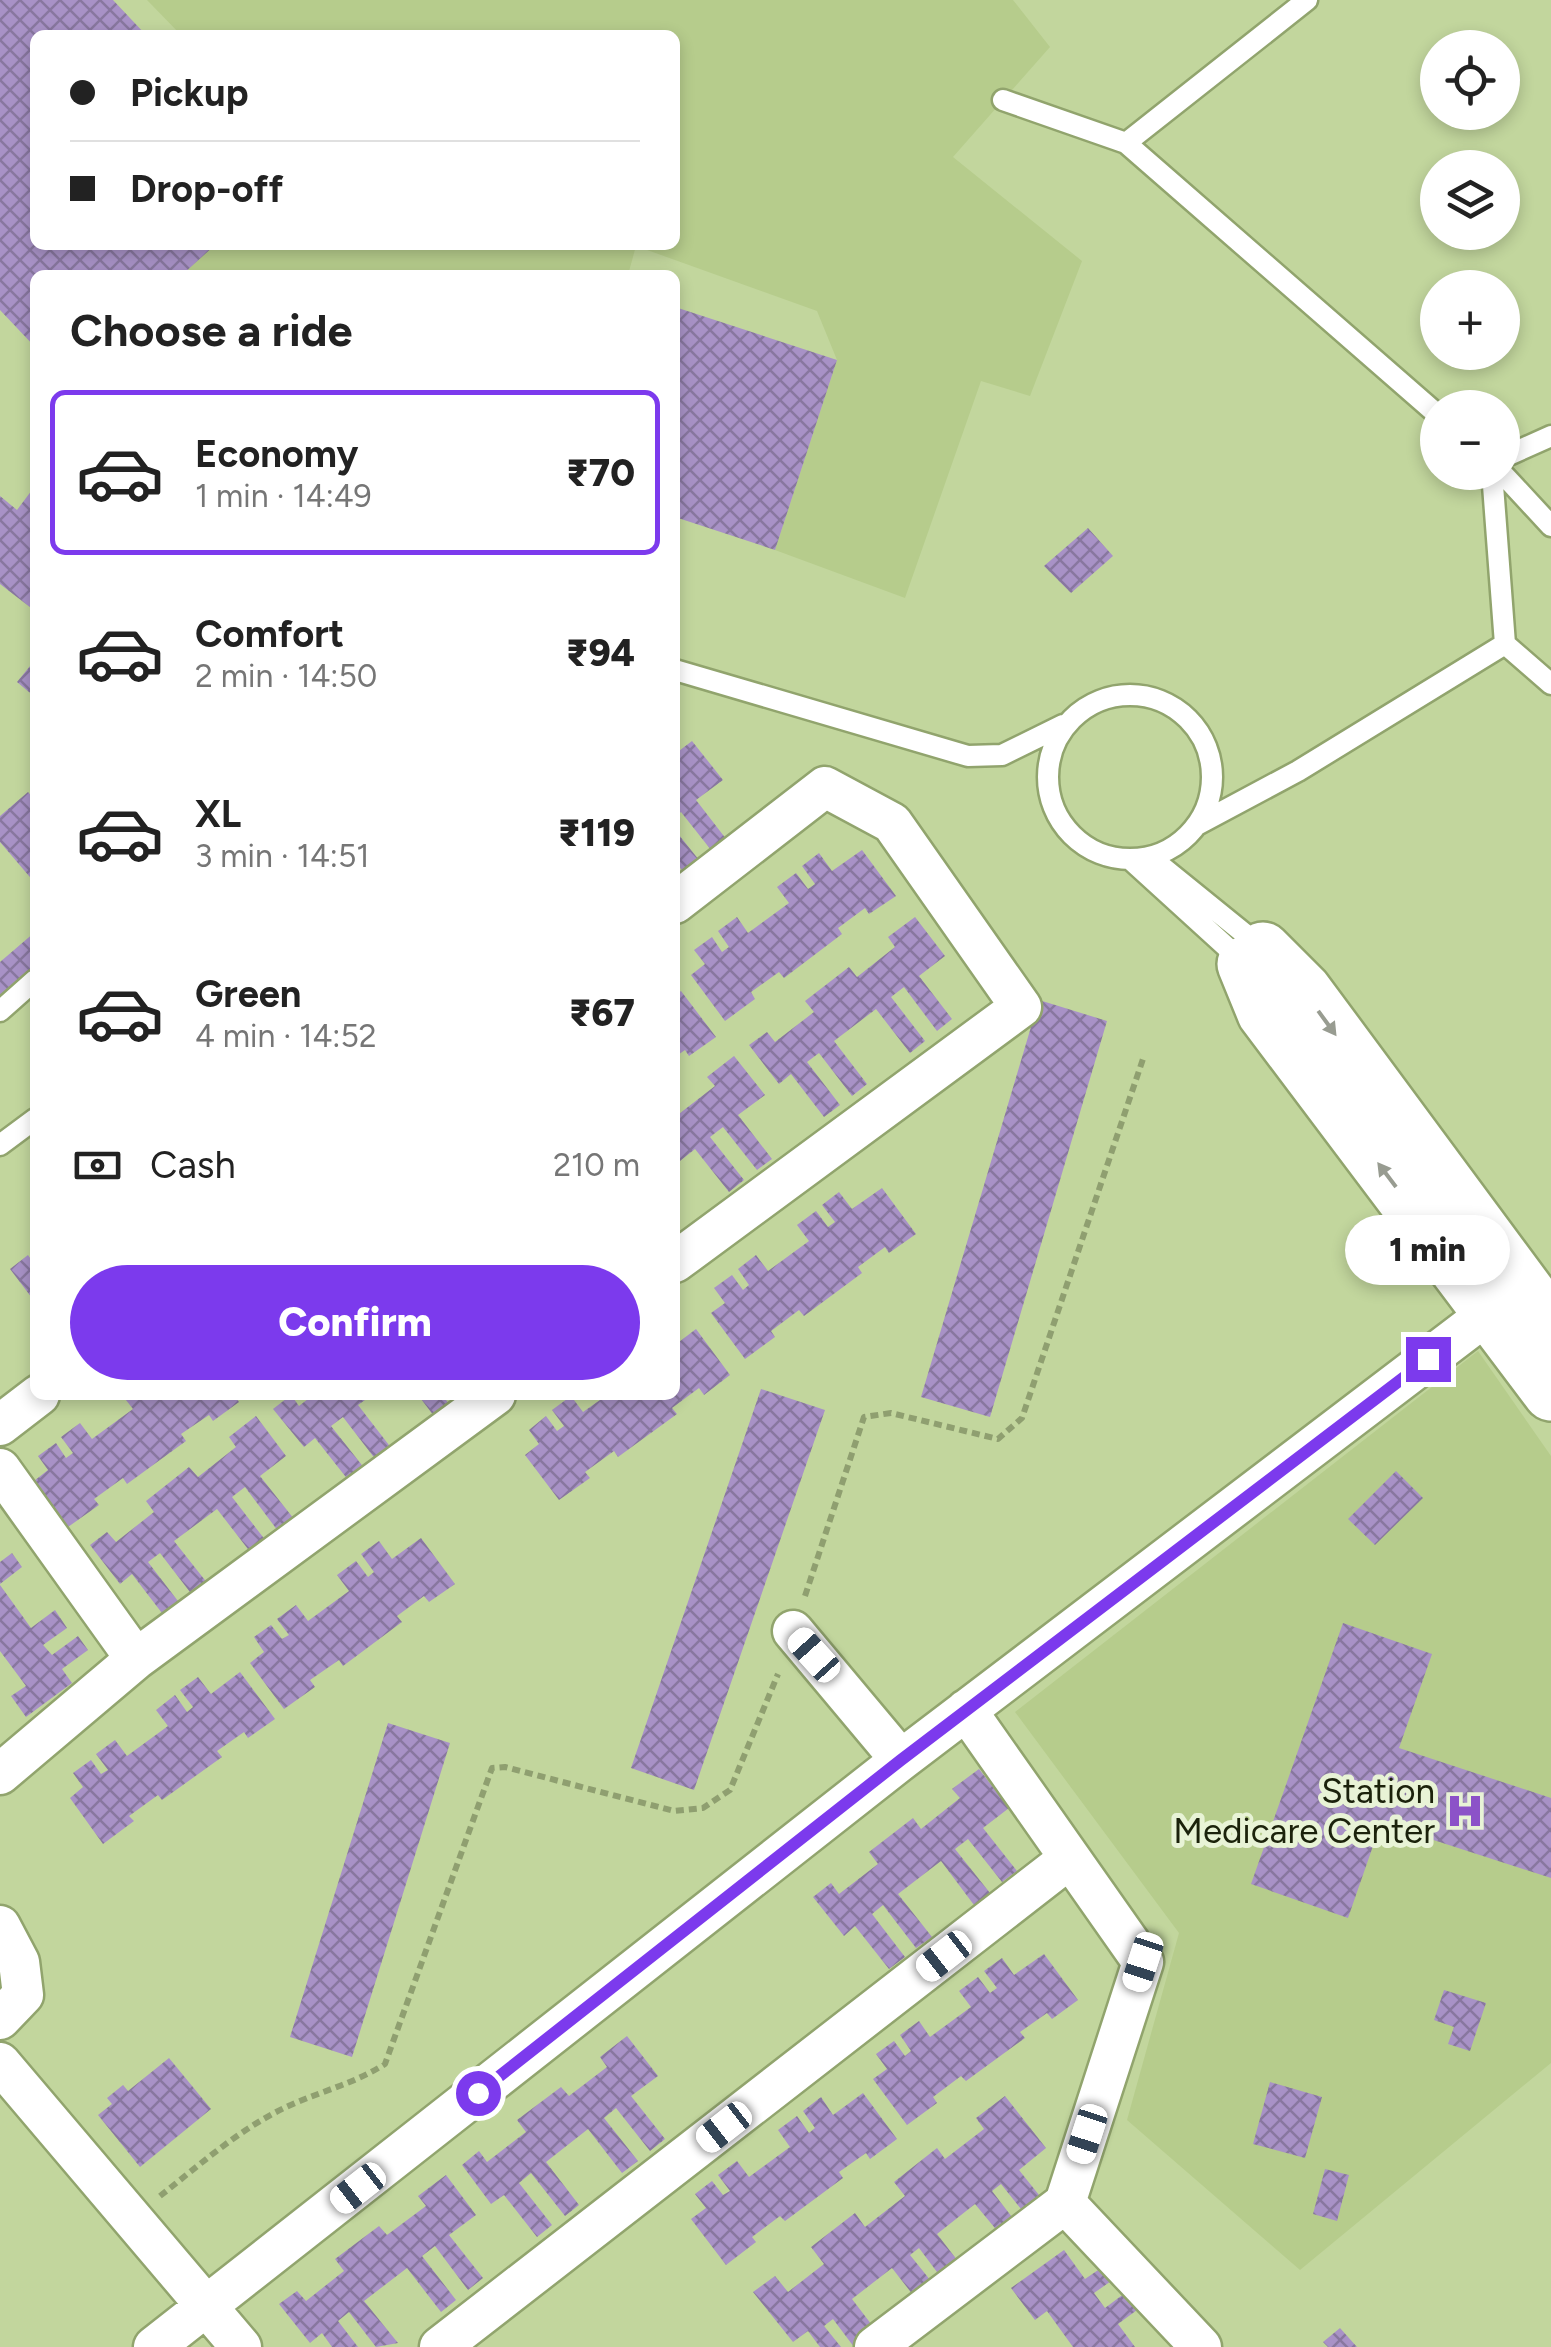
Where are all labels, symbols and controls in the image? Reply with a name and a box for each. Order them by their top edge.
map controls [1420,30,1520,490]
button: locate [1420,30,1520,130]
text: Pickup [130,70,248,116]
button: layers [1420,150,1520,250]
text: Drop-off [130,166,283,212]
button: + [1420,270,1520,370]
text: Choose a ride [70,303,352,357]
button: − [1420,390,1520,490]
icon: car [75,428,165,518]
text: Economy [195,431,358,477]
text: ₹70 [566,450,635,496]
text: 1 min · 14:49 [195,477,372,515]
icon: car [75,608,165,698]
text: Comfort [195,611,344,657]
text: ₹94 [566,630,635,676]
text: 2 min · 14:50 [195,657,377,695]
icon: car [75,788,165,878]
text: XL [195,791,241,837]
text: ₹119 [558,810,635,856]
text: 3 min · 14:51 [195,837,370,875]
icon: car [75,968,165,1058]
text: Green [195,971,301,1017]
text: ₹67 [569,990,635,1036]
one-way arrow [1317,1010,1336,1036]
text: 4 min · 14:52 [195,1017,377,1055]
icon: cash [70,1138,125,1193]
text: Cash [150,1142,236,1188]
text: 210 m [553,1146,640,1184]
one-way arrow [1377,1162,1397,1188]
callout: 1 min [1346,1214,1510,1284]
text: 1 min [1389,1231,1466,1269]
button: Confirm [70,1265,640,1380]
route end [1406,1337,1451,1382]
car [783,1623,845,1687]
place label: Station Medicare Center [1173,1770,1435,1852]
hospital icon: Station Medicare Center [1444,1790,1486,1832]
car [911,1926,977,1986]
car [1119,1929,1167,1995]
route start [456,2071,501,2116]
car [691,2097,757,2157]
car [1063,2101,1111,2167]
car [325,2158,391,2218]

